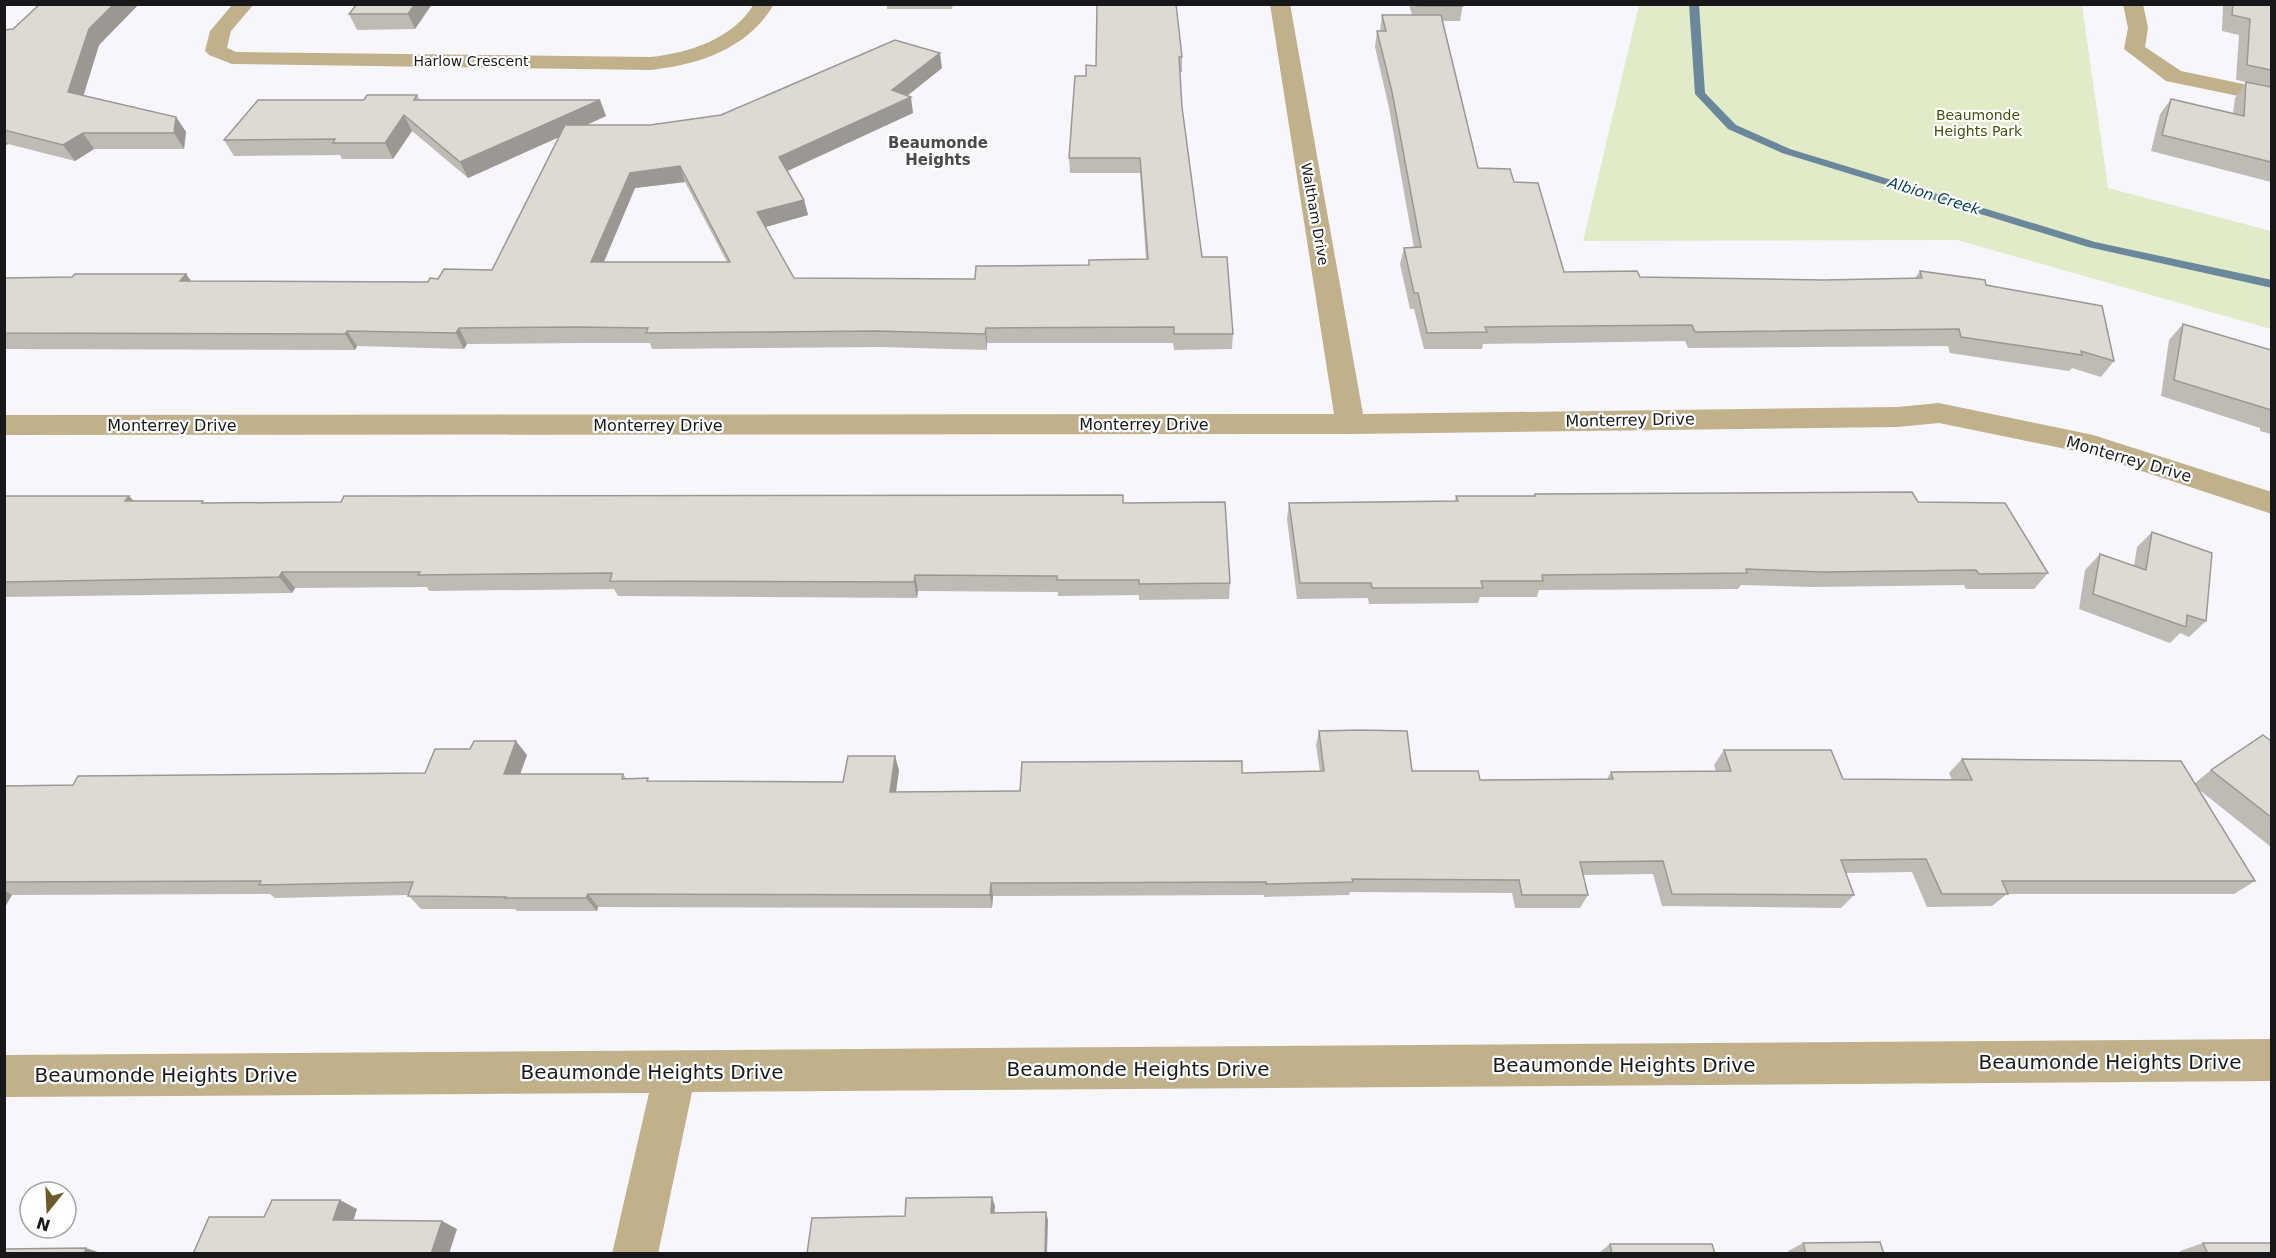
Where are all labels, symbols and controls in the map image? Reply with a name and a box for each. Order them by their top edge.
street label: Harlow Crescent [413,53,529,69]
park label: Beaumonde Heights Park [1934,107,2023,139]
district label: Beaumonde Heights [888,134,988,169]
street label: Waltham Drive [1298,162,1332,266]
water label: Albion Creek [1885,173,1983,219]
street label: Monterrey Drive [1565,409,1695,431]
street label: Monterrey Drive [1079,415,1209,434]
street label: Monterrey Drive [107,416,237,435]
street label: Monterrey Drive [593,416,723,435]
street label: Monterrey Drive [2064,432,2194,486]
street label: Beaumonde Heights Drive [1979,1050,2241,1074]
street label: Beaumonde Heights Drive [1493,1053,1755,1077]
street label: Beaumonde Heights Drive [1007,1057,1269,1081]
street label: Beaumonde Heights Drive [521,1060,783,1084]
street label: Beaumonde Heights Drive [35,1063,297,1087]
north arrow [18,1180,78,1240]
text: N [34,1213,53,1235]

